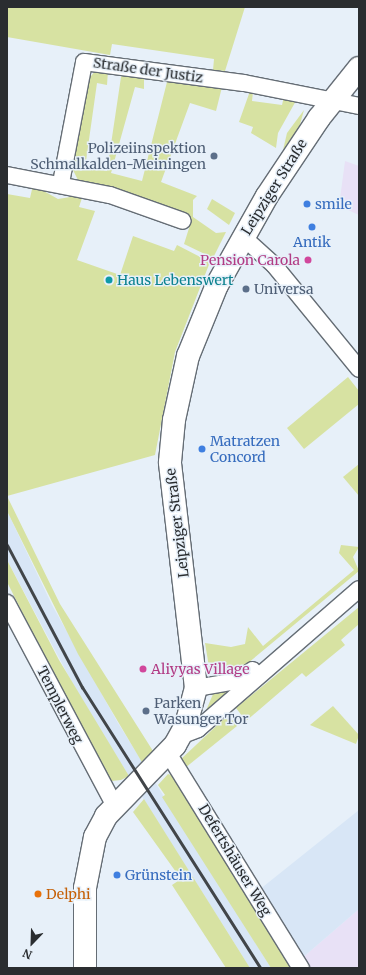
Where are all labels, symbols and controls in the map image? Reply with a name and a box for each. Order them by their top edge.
street label: Straße der Justiz [92,54,204,86]
street label: Leipziger Straße [238,136,310,238]
place label: Polizeiinspektion Schmalkalden-Meiningen [30,140,206,172]
marker: Polizeiinspektion Schmalkalden-Meiningen [209,151,219,161]
place label: smile [315,196,352,212]
marker: smile [302,199,312,209]
marker: Antik [307,222,317,232]
place label: Antik [293,234,331,250]
place label: Pension Carola [200,252,300,268]
marker: Pension Carola [303,255,313,265]
place label: Haus Lebenswert [117,272,234,288]
marker: Haus Lebenswert [104,275,114,285]
place label: Universa [254,281,314,297]
marker: Universa [241,284,251,294]
place label: Matratzen Concord [210,433,280,466]
marker: Matratzen Concord [197,444,207,454]
street label: Leipziger Straße [162,467,192,579]
place label: Aliyyas Village [151,661,250,677]
street label: Templerweg [33,664,87,746]
marker: Aliyyas Village [138,664,148,674]
place label: Parken Wasunger Tor [154,695,249,728]
marker: Parken Wasunger Tor [141,706,151,716]
street label: Defertshäuser Weg [195,801,275,919]
place label: Grünstein [125,867,192,883]
marker: Grünstein [112,870,122,880]
place label: Delphi [46,886,90,902]
marker: Delphi [33,889,43,899]
north arrow [12,923,52,963]
text: N [21,946,34,962]

